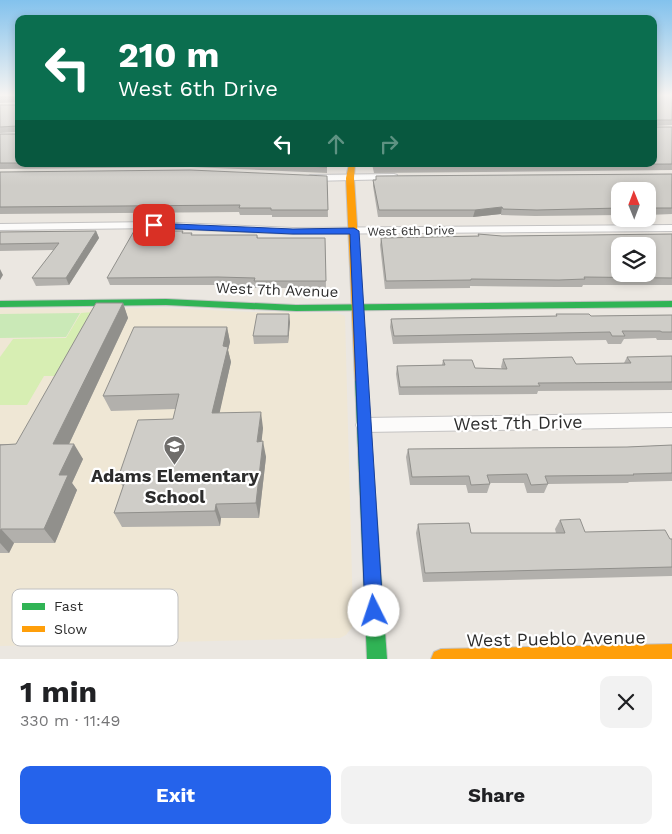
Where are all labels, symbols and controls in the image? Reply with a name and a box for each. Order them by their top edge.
text: 210 m [118,34,219,76]
icon: left [35,35,100,100]
text: West 6th Drive [118,76,278,101]
icon: left [269,130,297,158]
icon: ahead [322,130,350,158]
icon: right [375,130,403,158]
north arrow [611,182,656,228]
map controls [611,182,656,282]
pin [133,204,175,246]
icon: arrive [140,211,168,239]
street label: West 6th Drive [367,223,455,239]
button: layers [611,237,656,282]
street label: West 7th Avenue [215,279,339,301]
street label: West 7th Drive [453,411,583,434]
school or university icon: Adams Elementary School [163,434,187,465]
place label: Adams Elementary School [91,465,260,507]
position arrow [347,584,399,636]
legend [12,589,178,646]
text: Fast [54,598,83,614]
text: Slow [54,621,87,637]
street label: West Pueblo Avenue [466,626,646,651]
text: 1 min [20,674,97,709]
button: close [600,676,652,728]
text: 330 m · 11:49 [20,711,120,730]
button: Exit [20,766,331,824]
button: Share [341,766,652,824]

